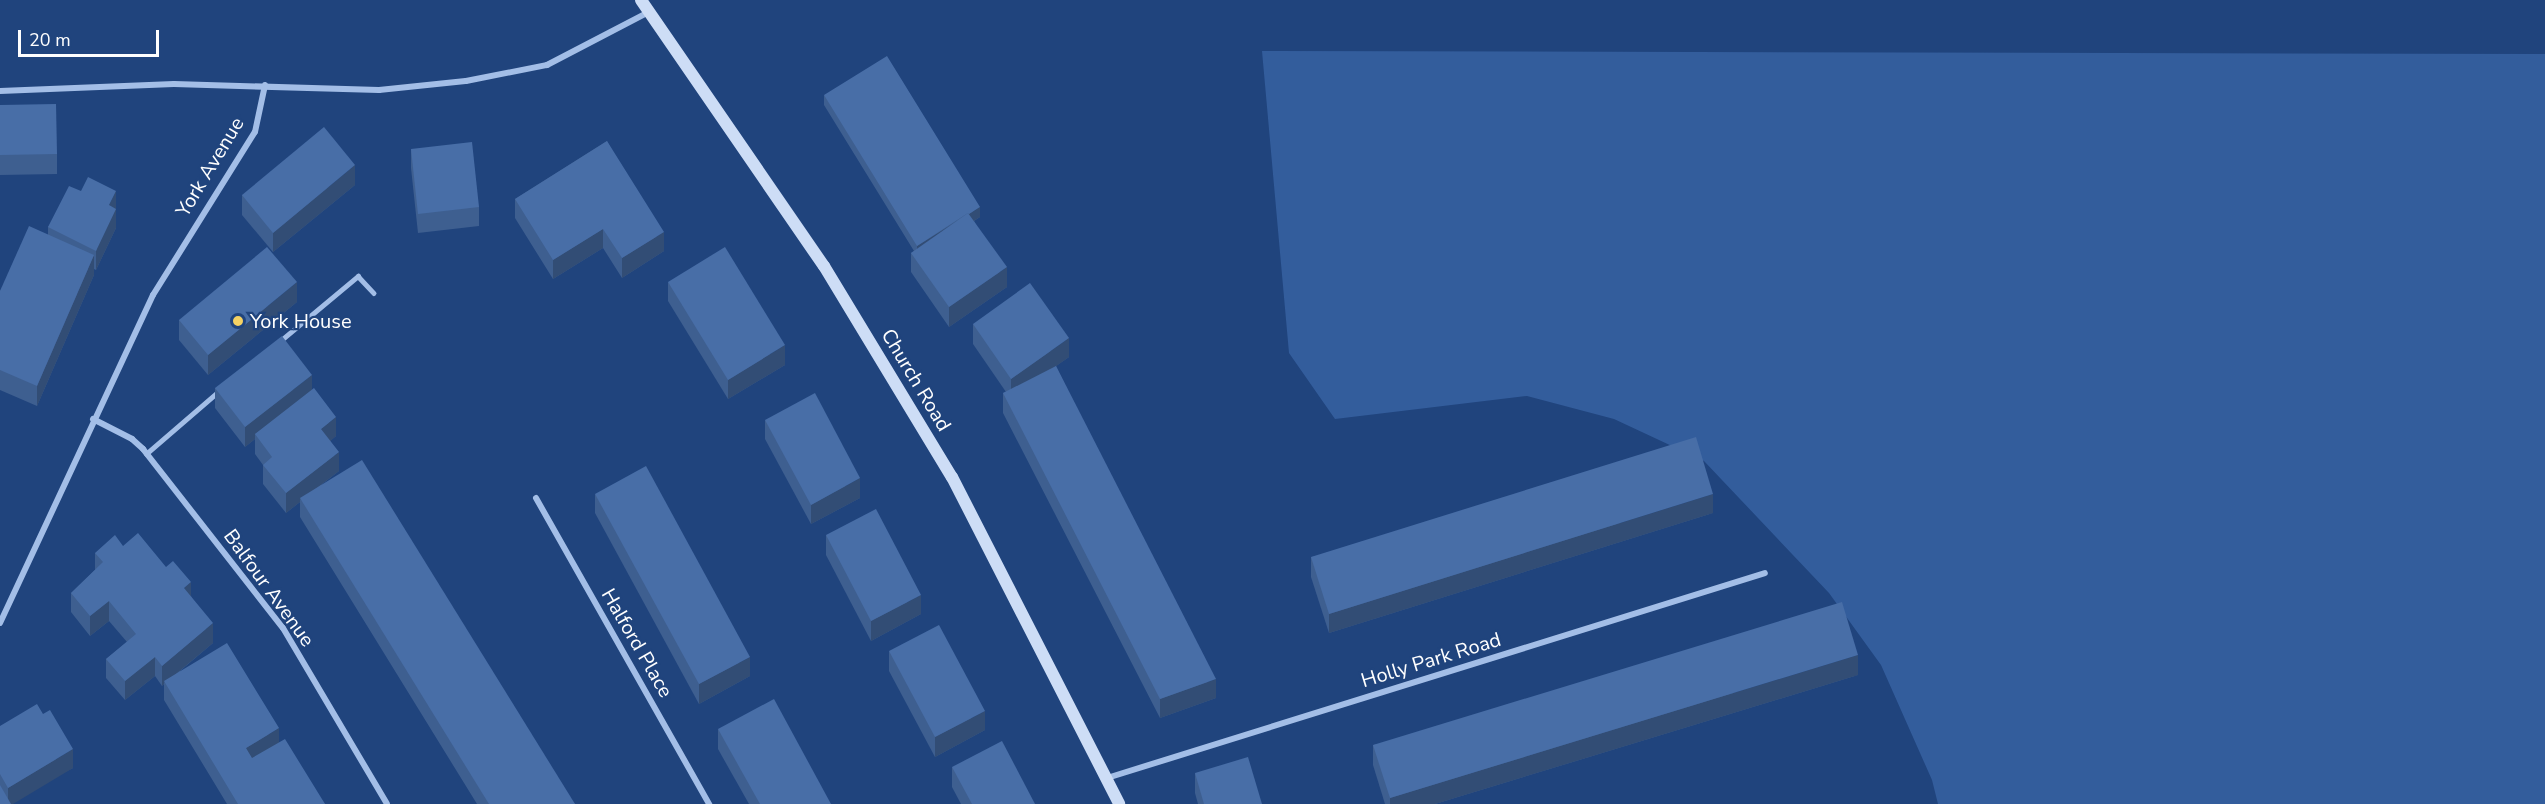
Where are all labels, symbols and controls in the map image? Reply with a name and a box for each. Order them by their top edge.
scale bar [21,18,162,56]
text: 20 m [29,28,71,52]
street label: York Avenue [171,113,249,221]
place label: York House [250,309,352,333]
marker: York House [231,314,245,328]
street label: Church Road [876,324,956,436]
street label: Balfour Avenue [218,525,320,651]
street label: Halford Place [596,584,678,702]
street label: Holly Park Road [1358,627,1504,693]

